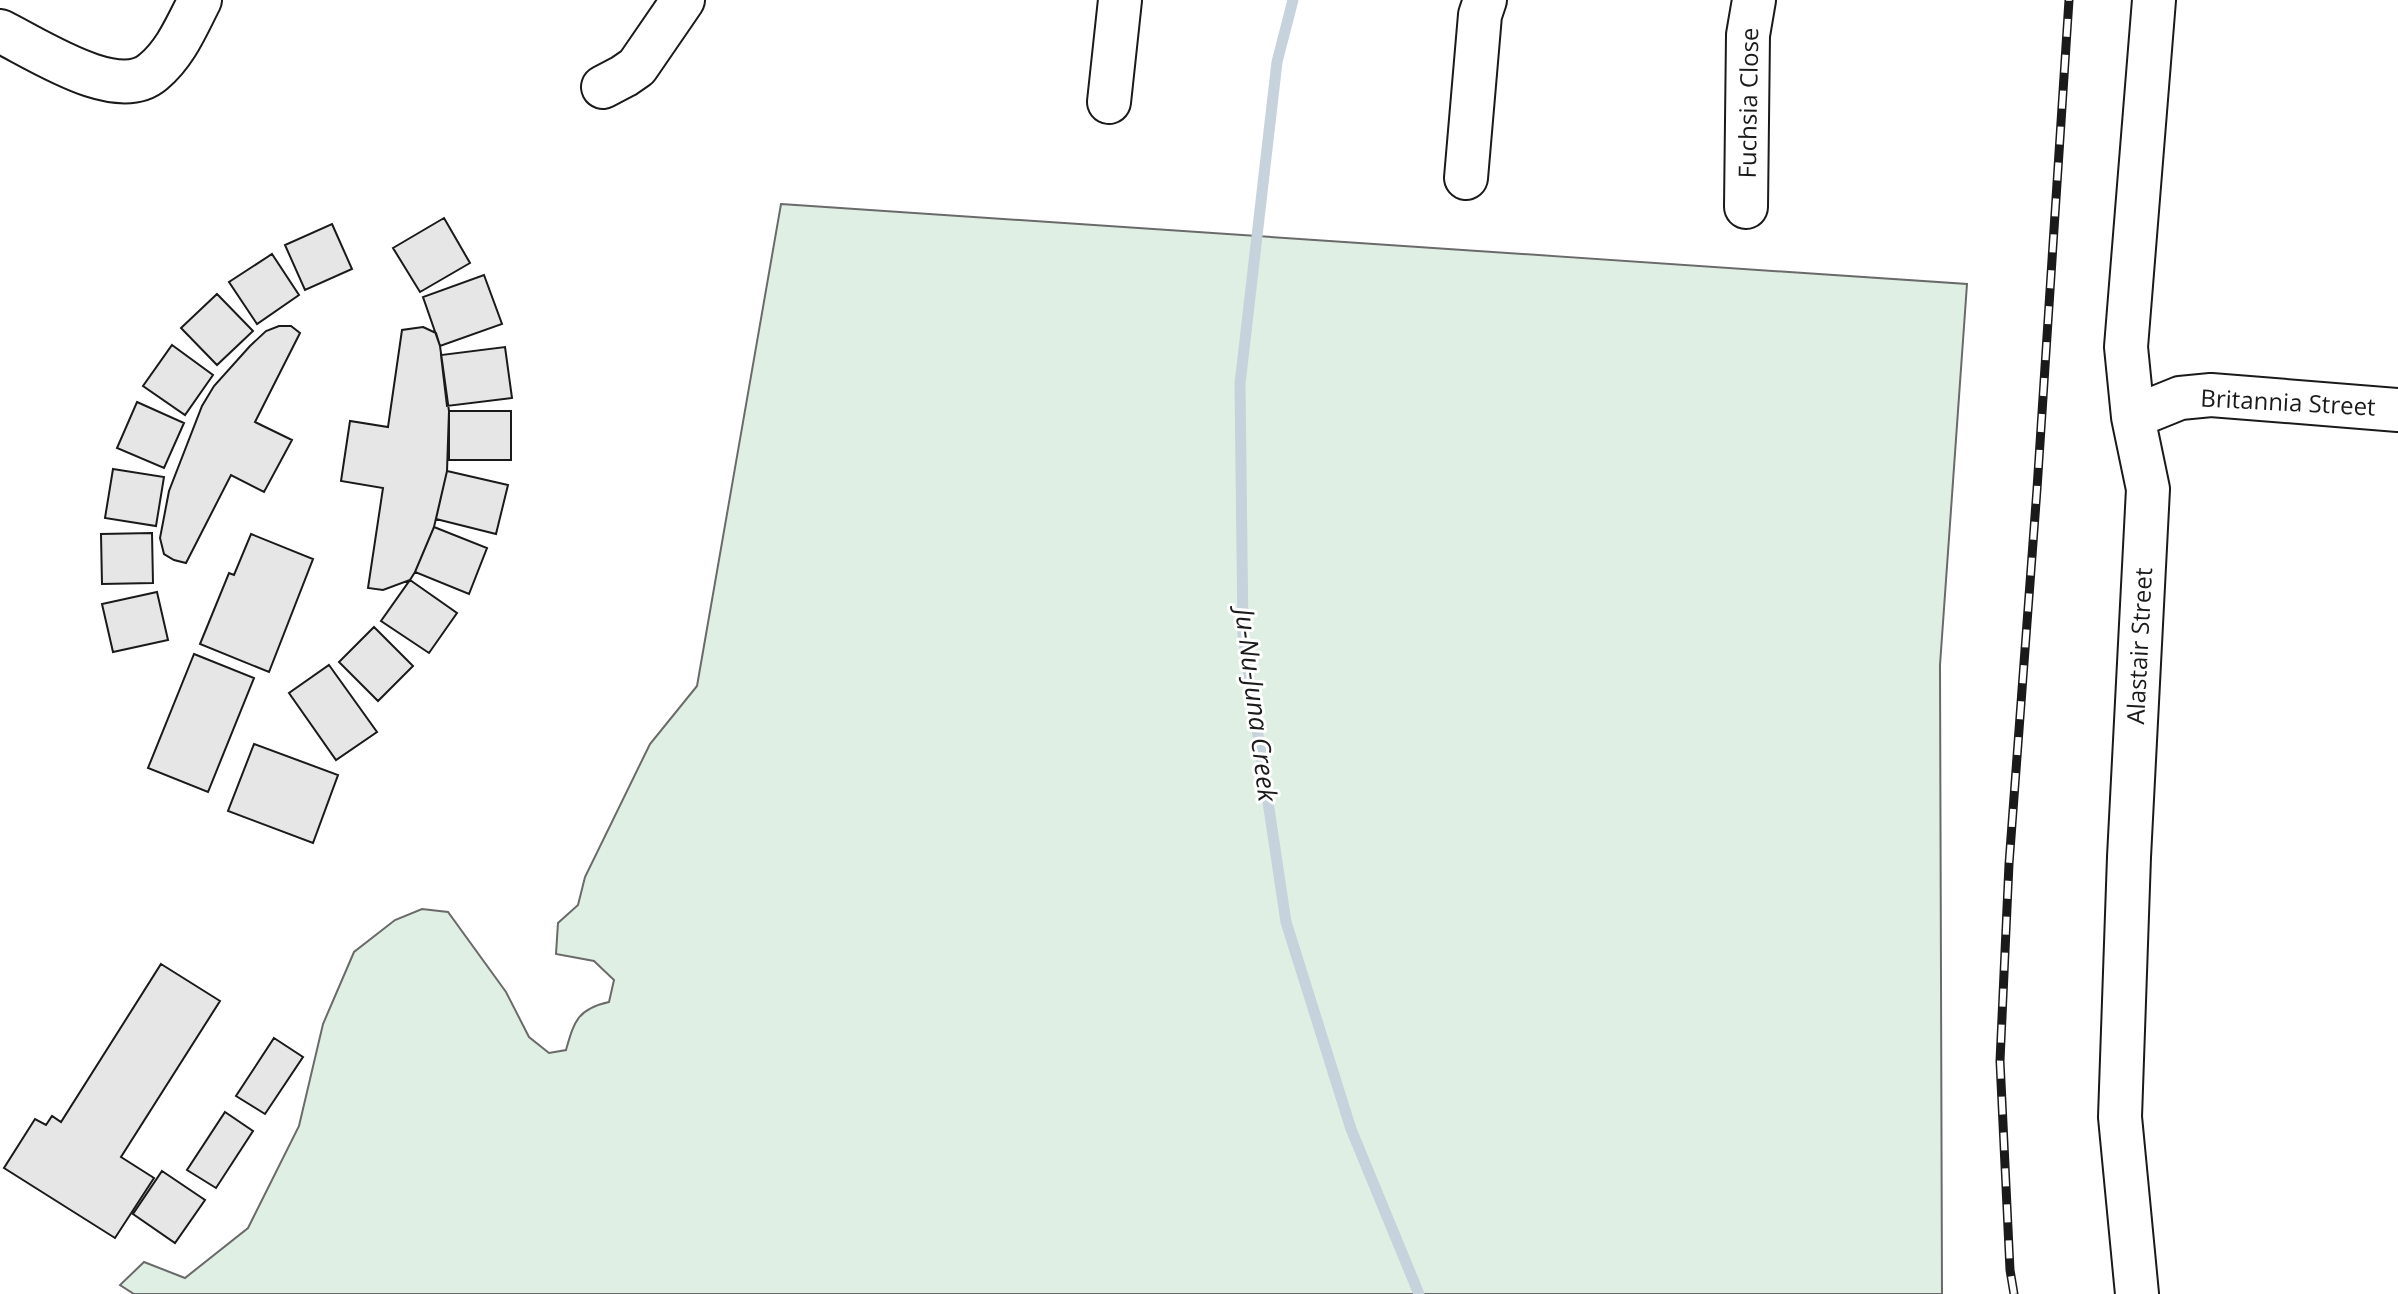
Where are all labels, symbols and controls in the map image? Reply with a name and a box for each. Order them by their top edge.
street label: Fuchsia Close [1730,27,1765,179]
street label: Britannia Street [2200,380,2377,423]
street label: Alastair Street [2118,567,2159,725]
water label: Ju-Nu-Juna Creek [1227,601,1287,805]

